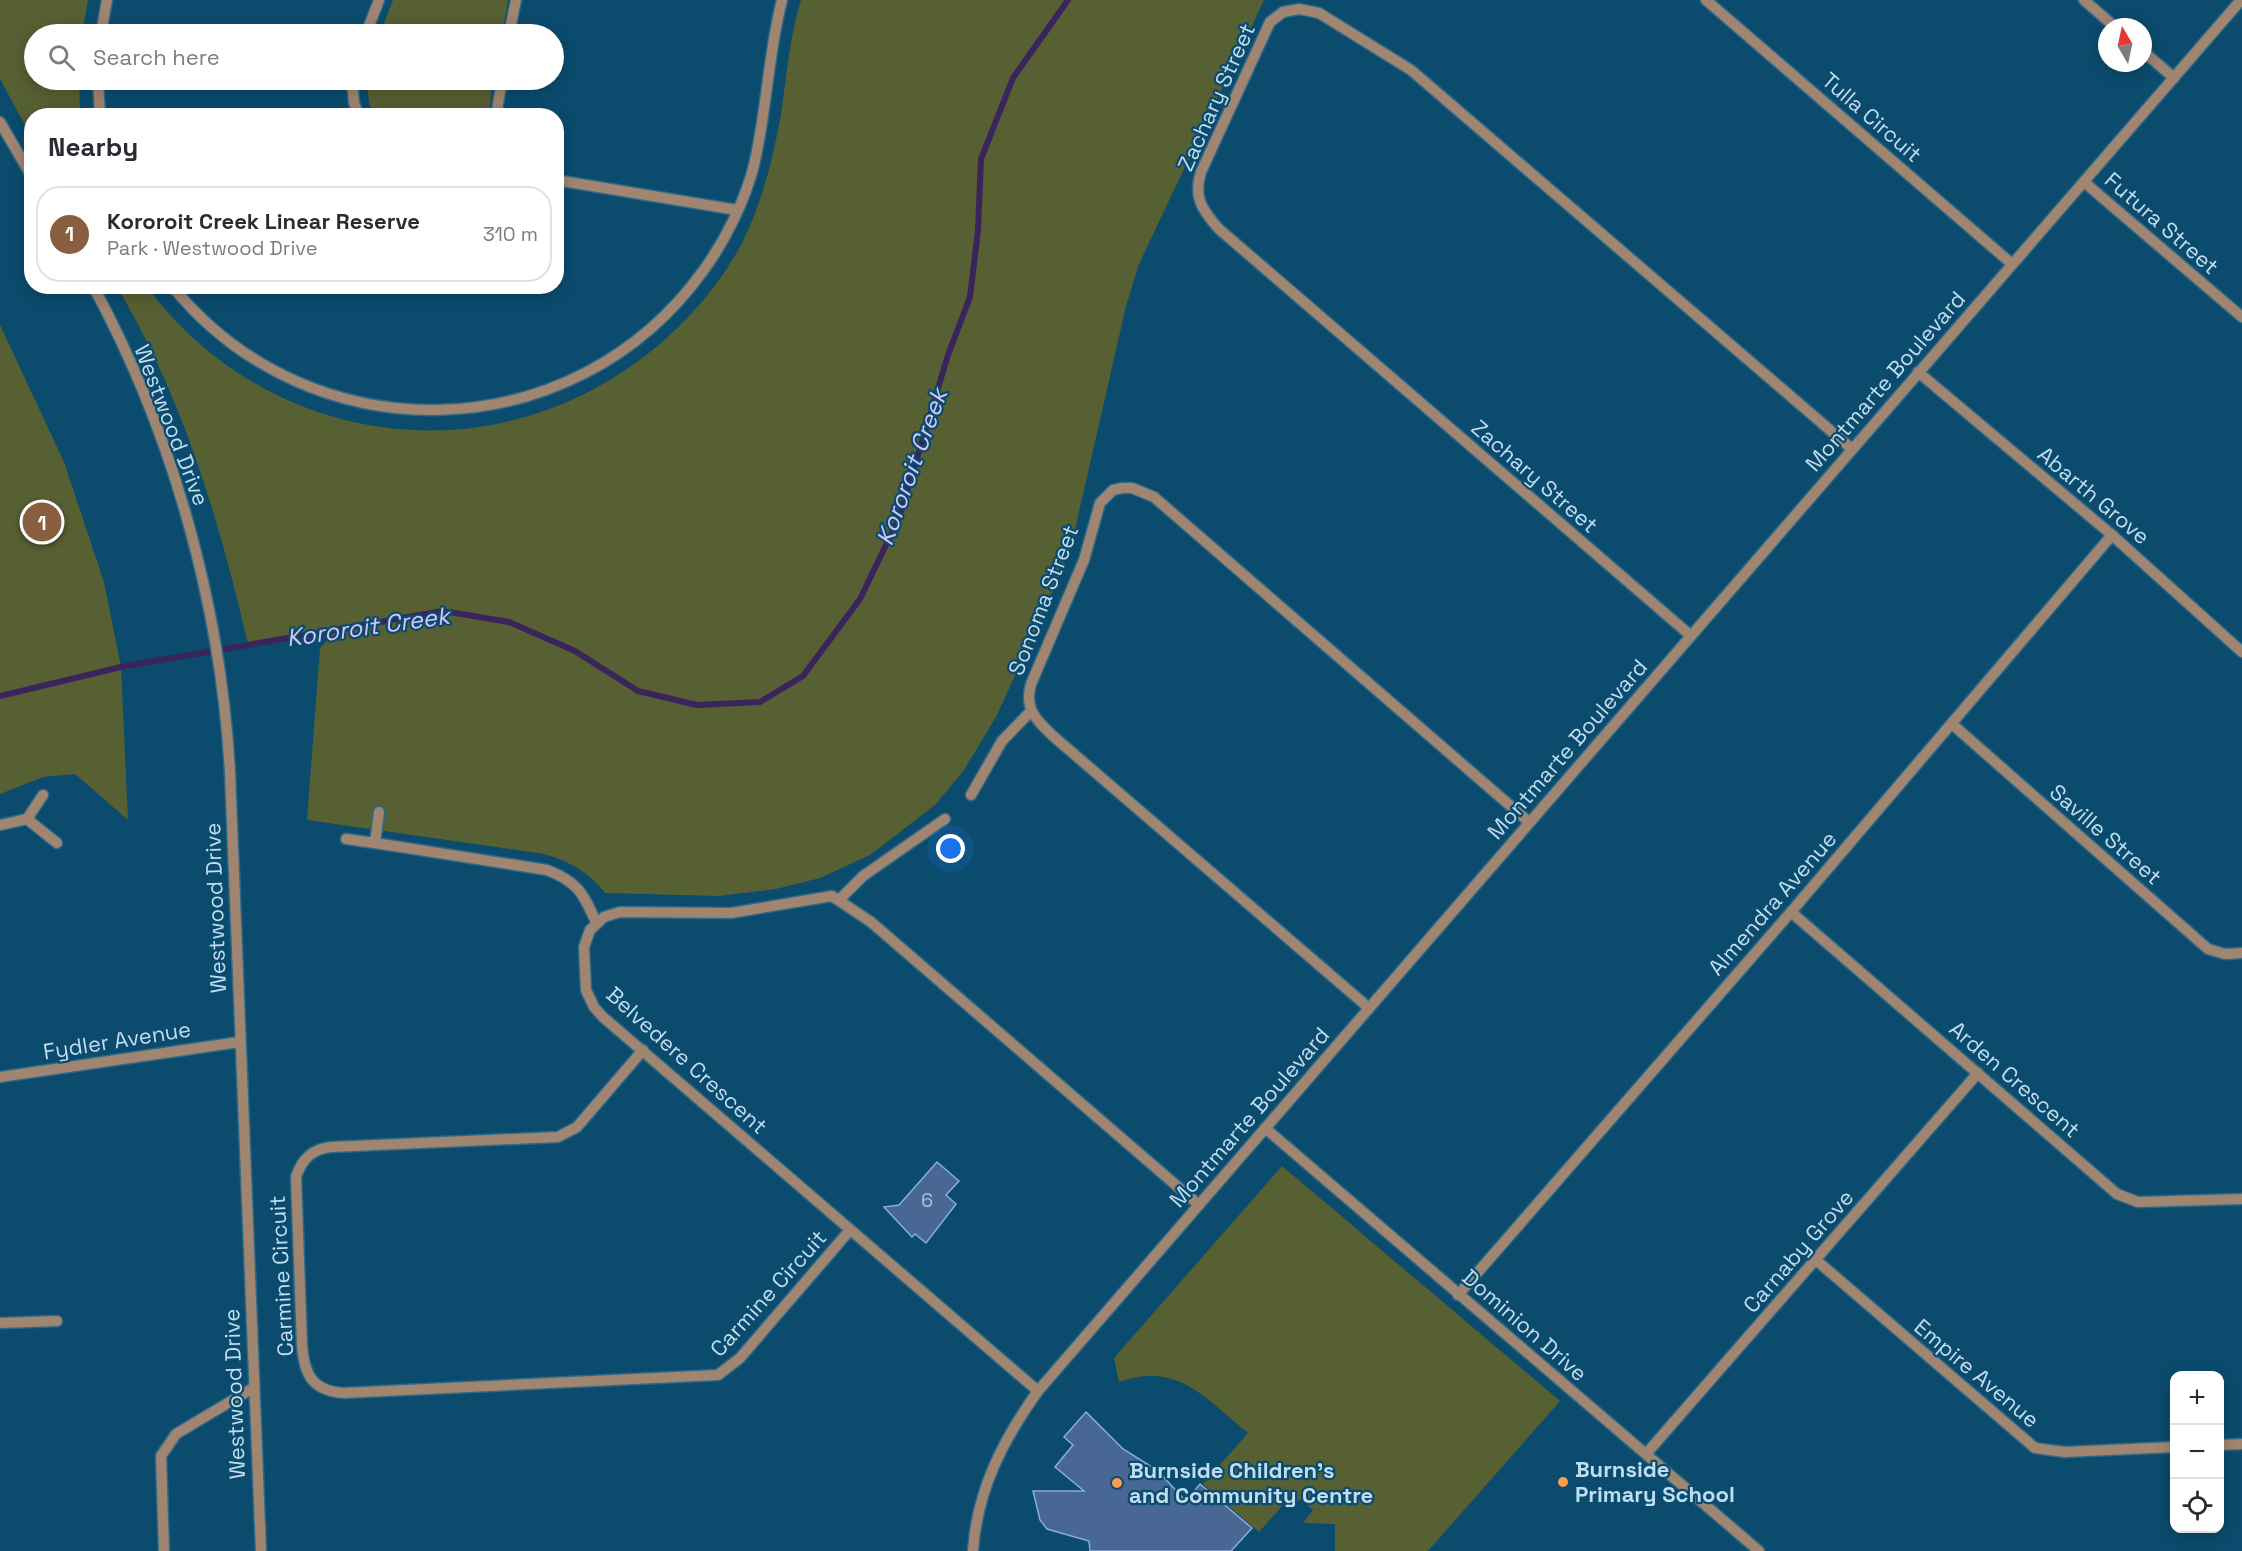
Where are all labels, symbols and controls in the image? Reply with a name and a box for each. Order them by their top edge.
north arrow [2098,18,2152,72]
street label: Zachary Street [1171,19,1261,175]
search box [24,24,564,90]
icon: search [45,41,78,74]
text: Search here [93,43,220,71]
street label: Tulla Circuit [1816,66,1928,168]
text: Nearby [48,130,138,164]
street label: Futura Street [2099,166,2225,280]
text: Kororoit Creek Linear Reserve [107,207,420,235]
text: 1 [65,221,74,247]
text: 310 m [483,221,538,247]
text: Park · Westwood Drive [107,235,318,261]
street label: Montmarte Boulevard [1799,285,1971,477]
street label: Westwood Drive [128,340,216,510]
water label: Kororoit Creek [869,381,955,549]
street label: Zachary Street [1466,413,1604,539]
street label: Abarth Grove [2032,440,2156,550]
pin: 1 [22,500,62,544]
street label: Sonoma Street [1002,521,1084,679]
water label: Kororoit Creek [284,599,455,653]
street label: Montmarte Boulevard [1481,653,1653,845]
street label: Saville Street [2044,778,2168,890]
street label: Westwood Drive [198,822,232,994]
street label: Almendra Avenue [1702,825,1842,981]
your location [936,834,965,863]
street label: Belvedere Crescent [601,980,773,1140]
street label: Fydler Avenue [41,1014,193,1066]
street label: Arden Crescent [1944,1015,2086,1143]
street label: Montmarte Boulevard [1163,1021,1335,1213]
street label: Carnaby Grove [1737,1184,1859,1318]
house number: 6 [921,1187,933,1213]
street label: Carmine Circuit [263,1195,299,1357]
street label: Carmine Circuit [704,1224,832,1362]
street label: Dominion Drive [1457,1263,1593,1387]
street label: Westwood Drive [217,1308,251,1480]
street label: Empire Avenue [1909,1313,2045,1433]
map controls [2170,1371,2224,1533]
button: + [2170,1371,2224,1425]
button: − [2170,1425,2224,1479]
place label: Burnside Primary School [1575,1455,1735,1508]
place label: Burnside Children's and Community Centre [1129,1456,1373,1509]
marker: Burnside Primary School [1556,1475,1570,1489]
marker: Burnside Children's and Community Centre [1110,1476,1124,1490]
button: locate [2170,1479,2224,1533]

